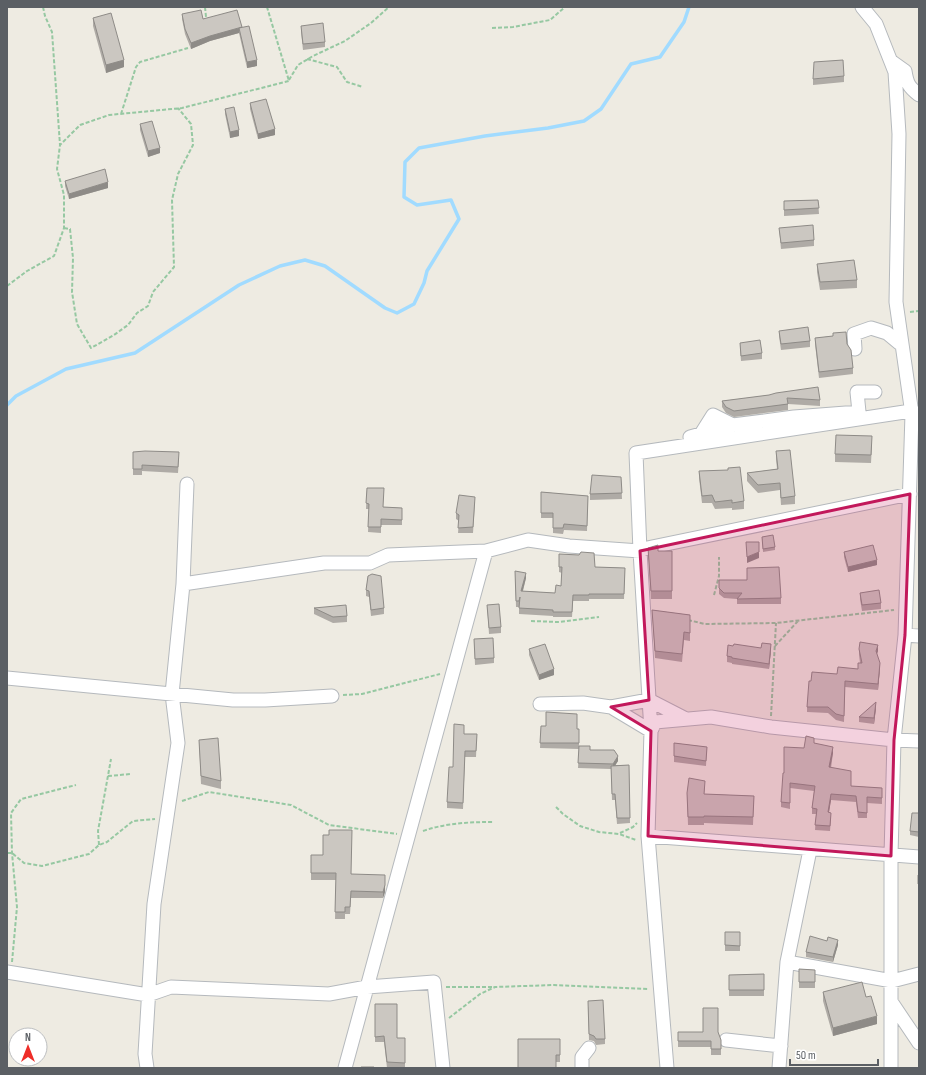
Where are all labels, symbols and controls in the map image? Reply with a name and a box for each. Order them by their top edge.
north arrow [8,1027,48,1067]
text: N [25,1031,31,1044]
scale bar [790,1041,878,1067]
text: 50 m [796,1048,816,1063]

